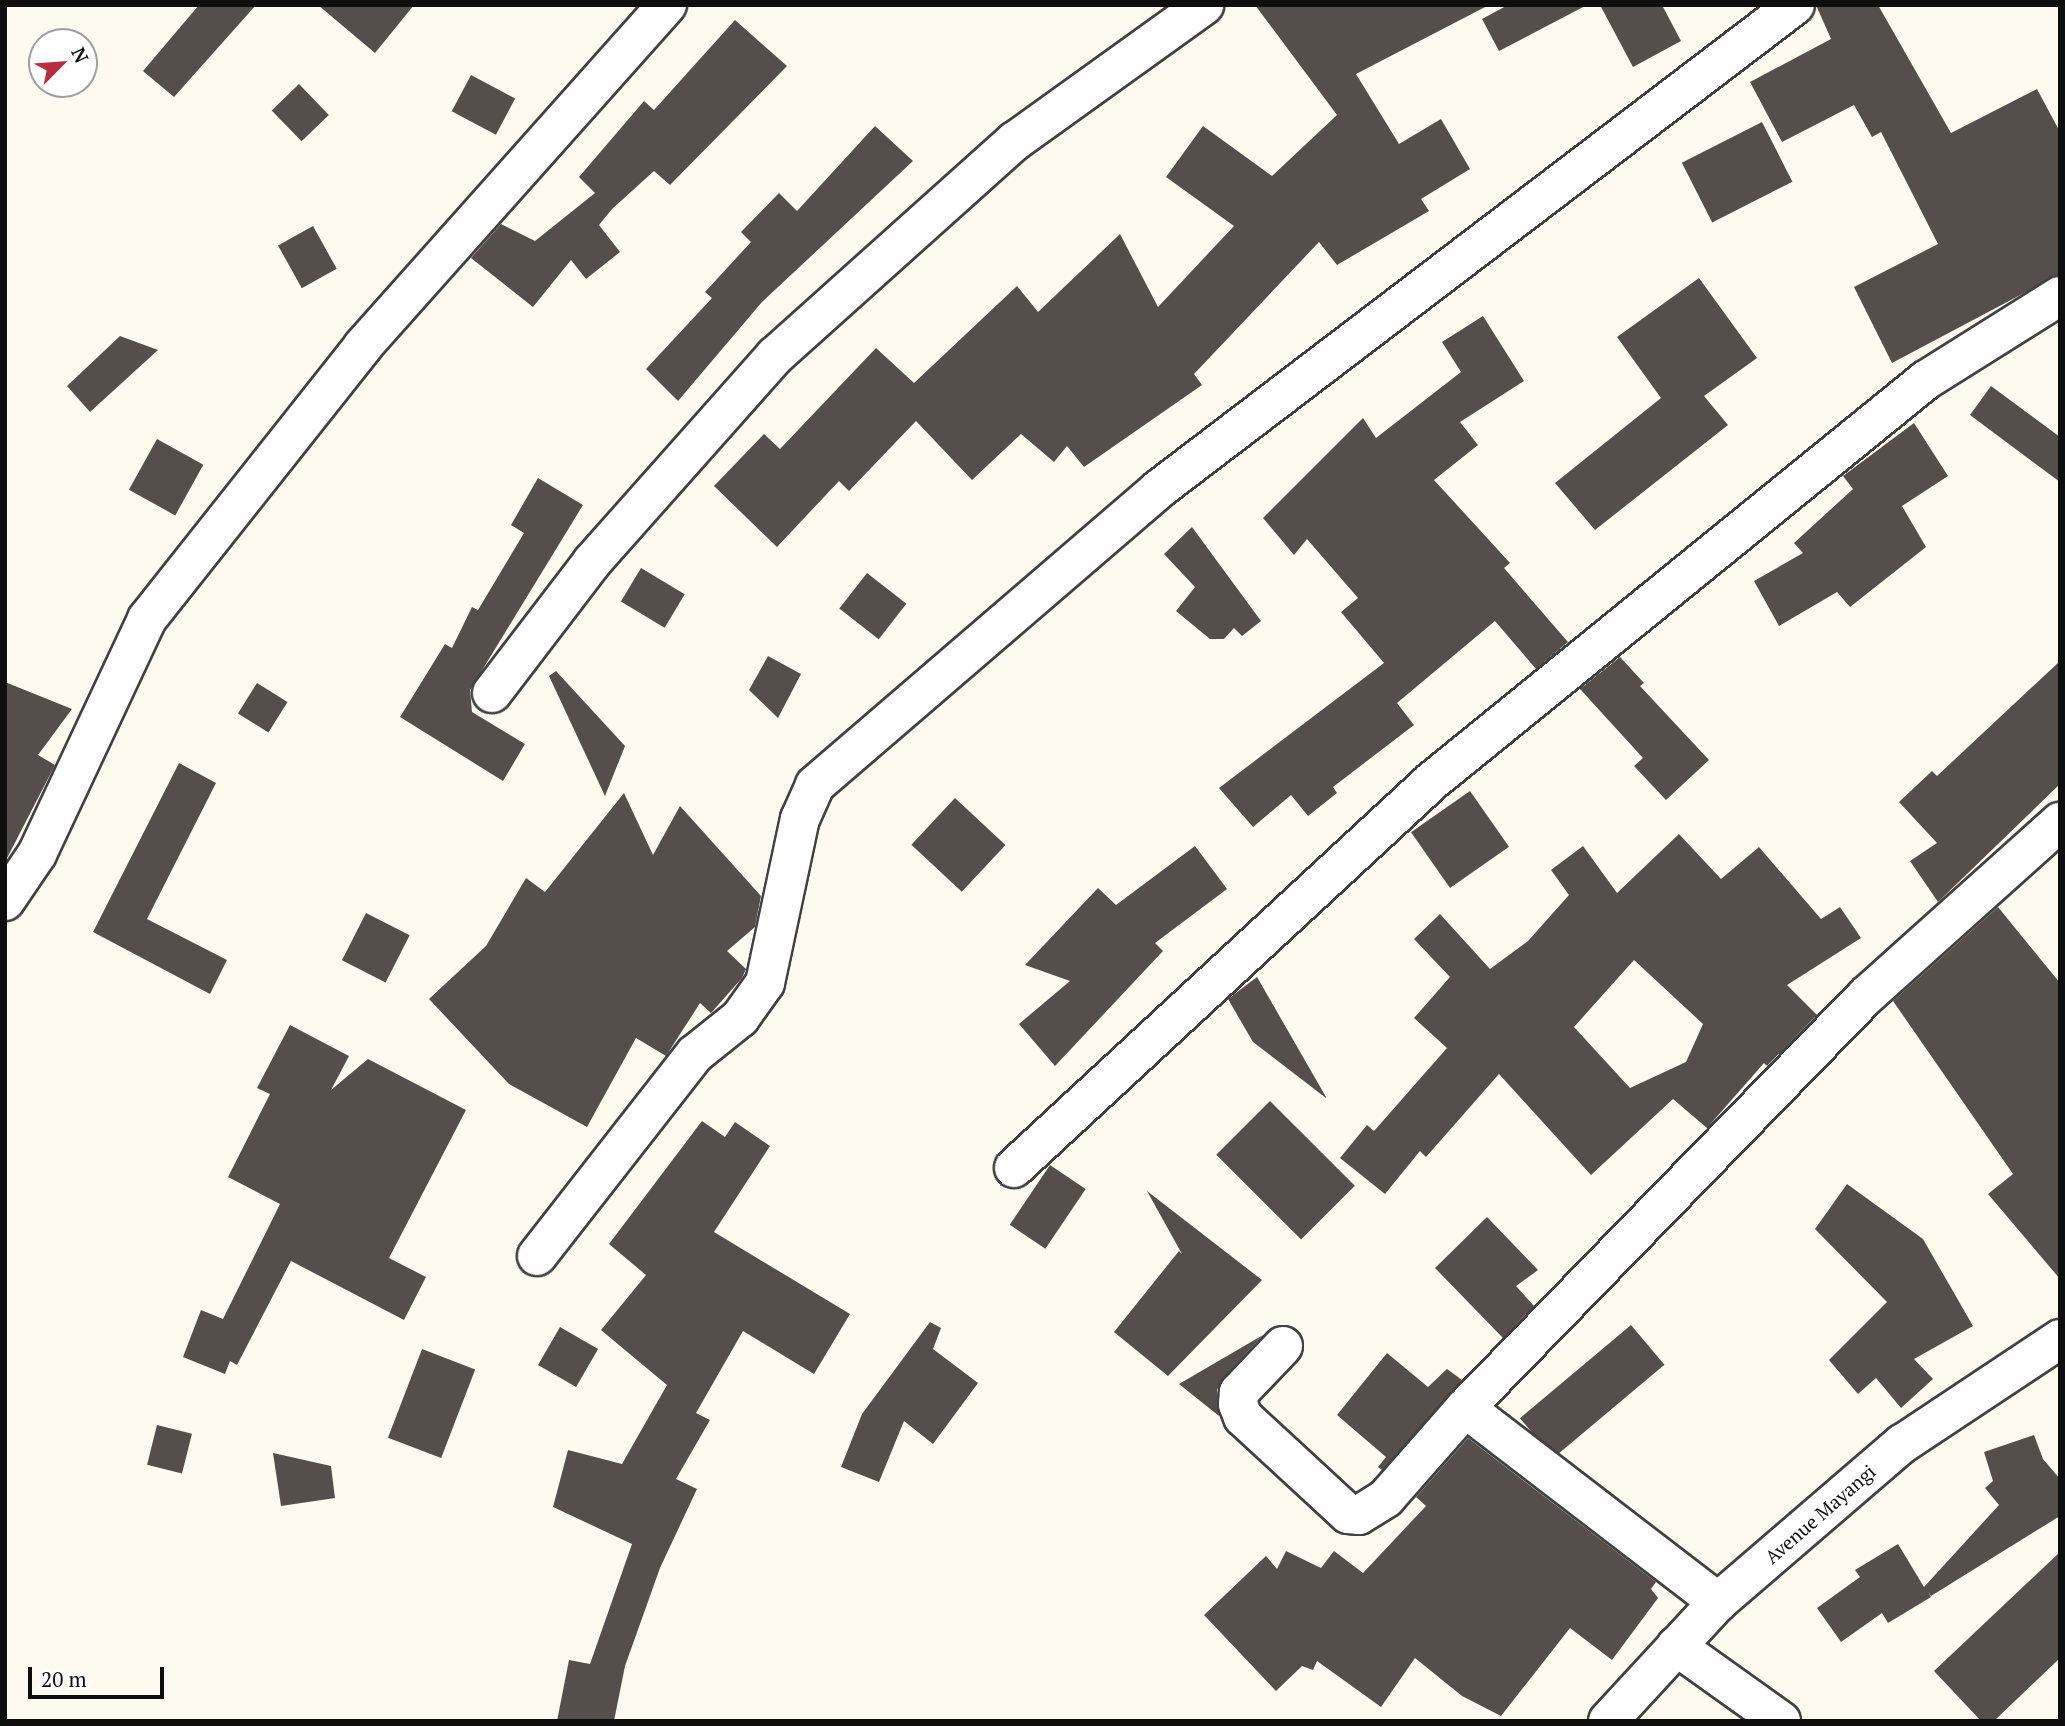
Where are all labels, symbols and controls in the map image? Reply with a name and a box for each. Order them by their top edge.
north arrow [28,28,98,98]
text: N [66,43,95,67]
street label: Avenue Mayangi [1760,1460,1880,1568]
scale bar [32,1652,168,1696]
text: 20 m [41,1665,87,1693]

